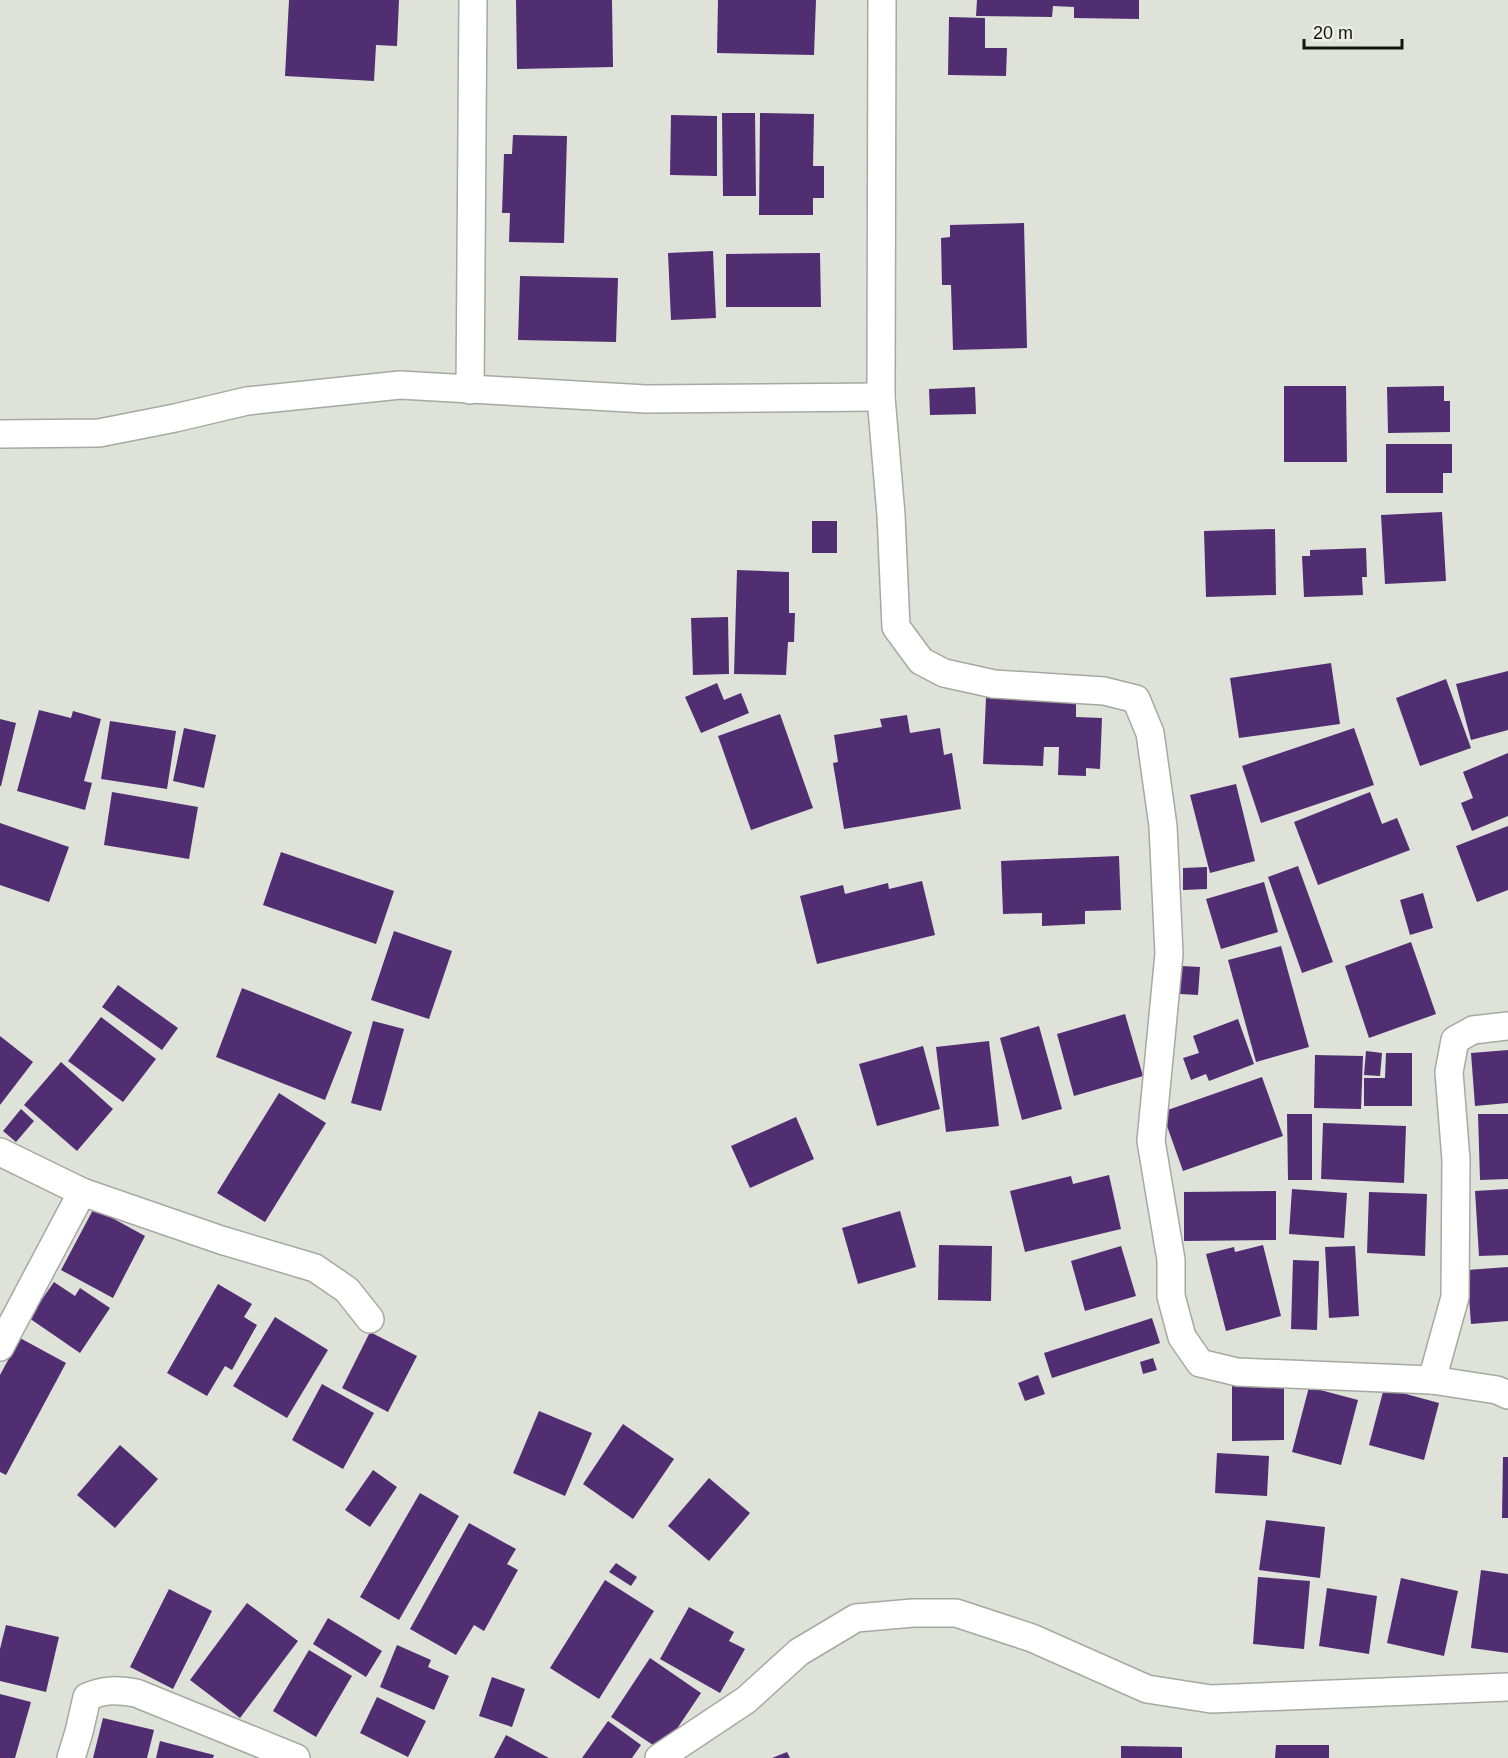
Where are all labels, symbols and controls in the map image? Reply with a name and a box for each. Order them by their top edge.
scale bar [1304,12,1402,50]
text: 20 m [1313,23,1353,43]

